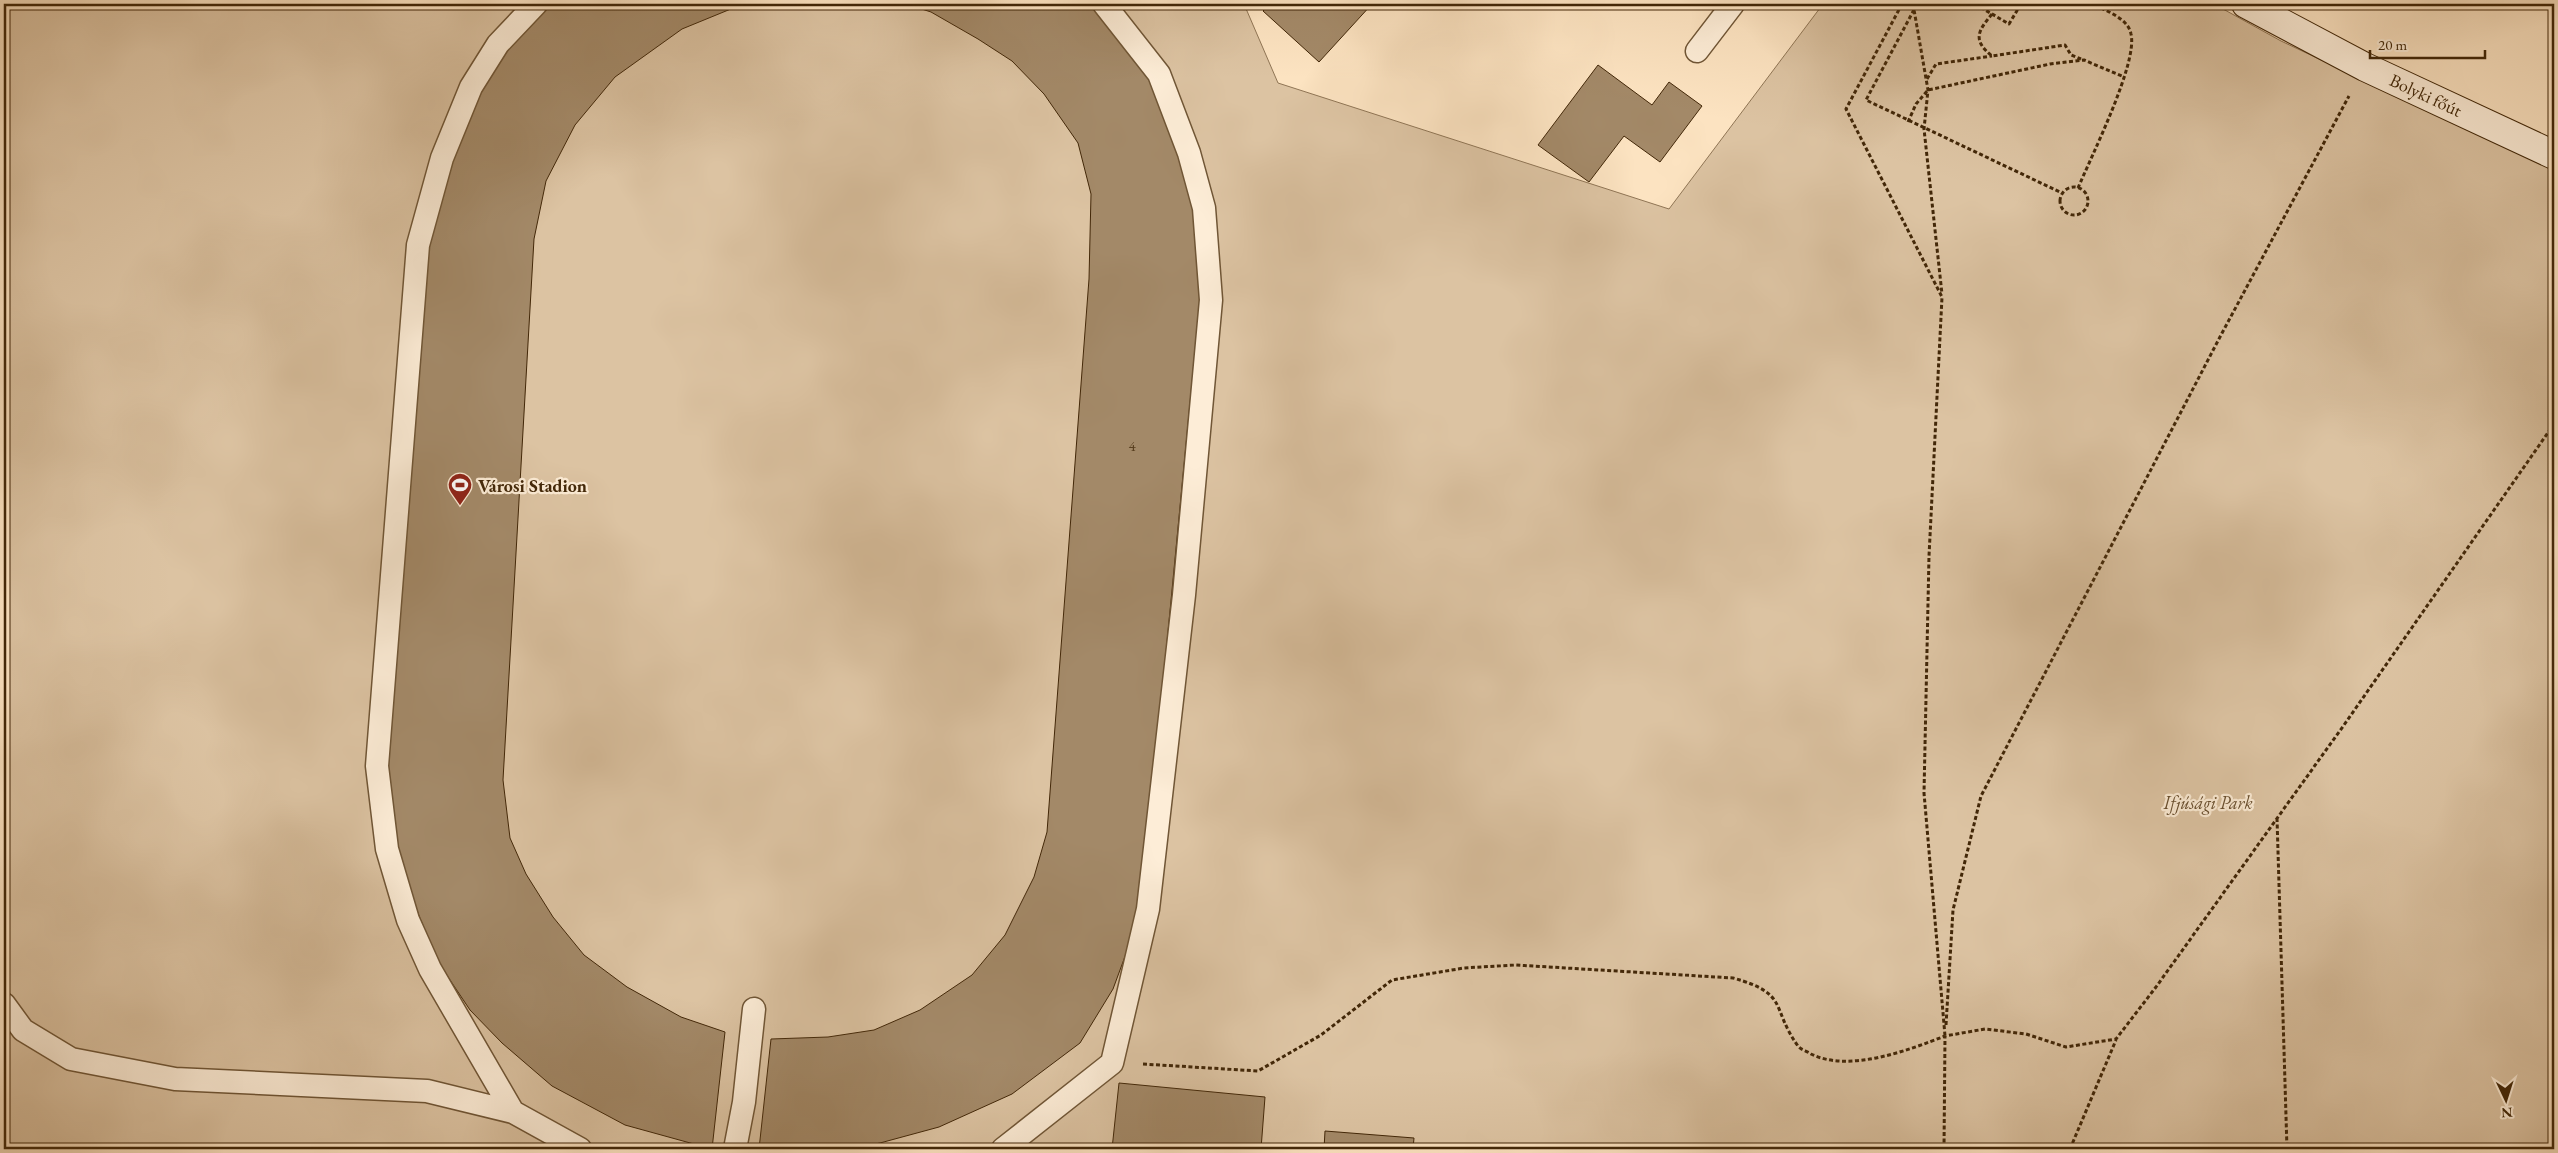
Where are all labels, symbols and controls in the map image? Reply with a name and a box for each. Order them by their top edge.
scale bar [2370,28,2486,60]
text: 20 m [2378,35,2407,54]
street label: Bolyki főút [2386,68,2466,122]
house number: 4 [1128,436,1136,455]
sports icon: Városi Stadion [447,472,473,506]
place label: Városi Stadion [478,474,587,497]
park label: Ifjúsági Park [2162,791,2253,815]
north arrow [2480,1076,2530,1126]
text: N [2500,1104,2513,1122]

